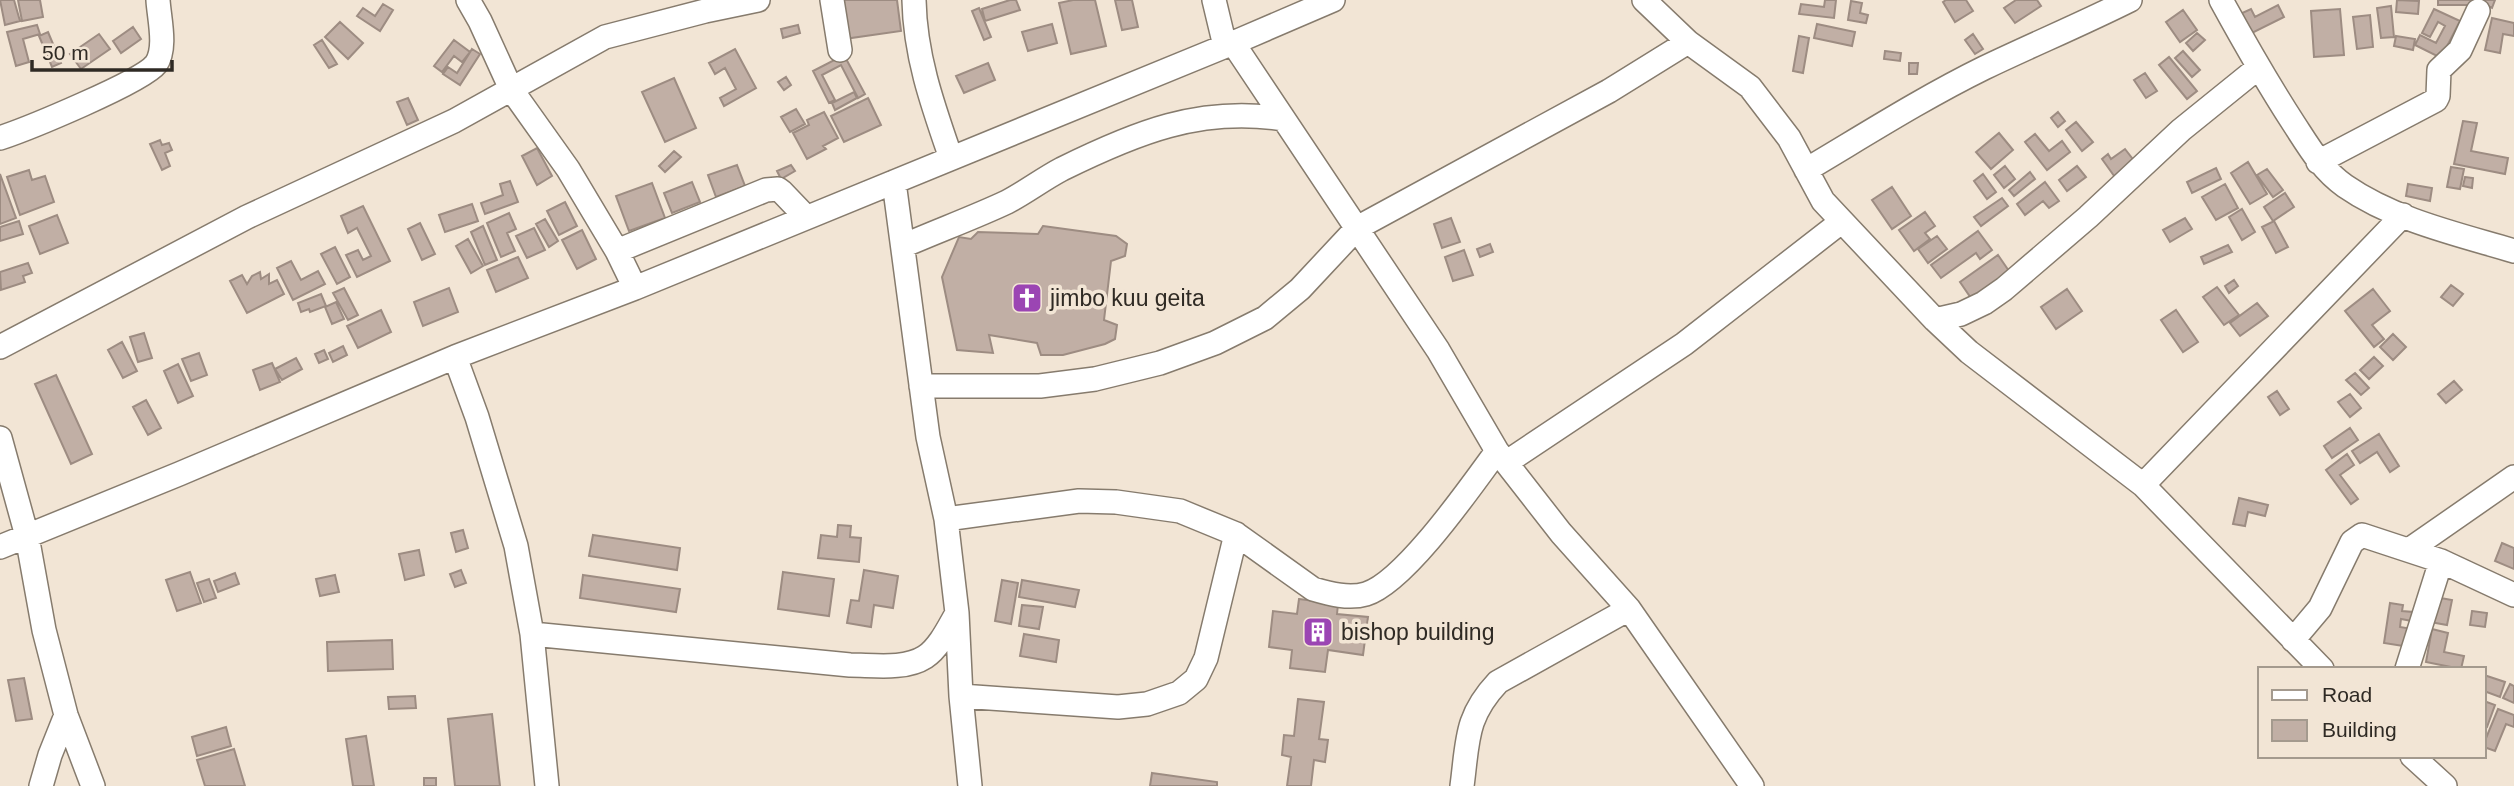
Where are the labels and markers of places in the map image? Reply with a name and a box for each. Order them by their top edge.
church icon: jimbo kuu geita [1010,281,1044,315]
place label: jimbo kuu geita [1049,285,1205,311]
building icon: bishop building [1301,615,1335,649]
place label: bishop building [1341,619,1494,645]

